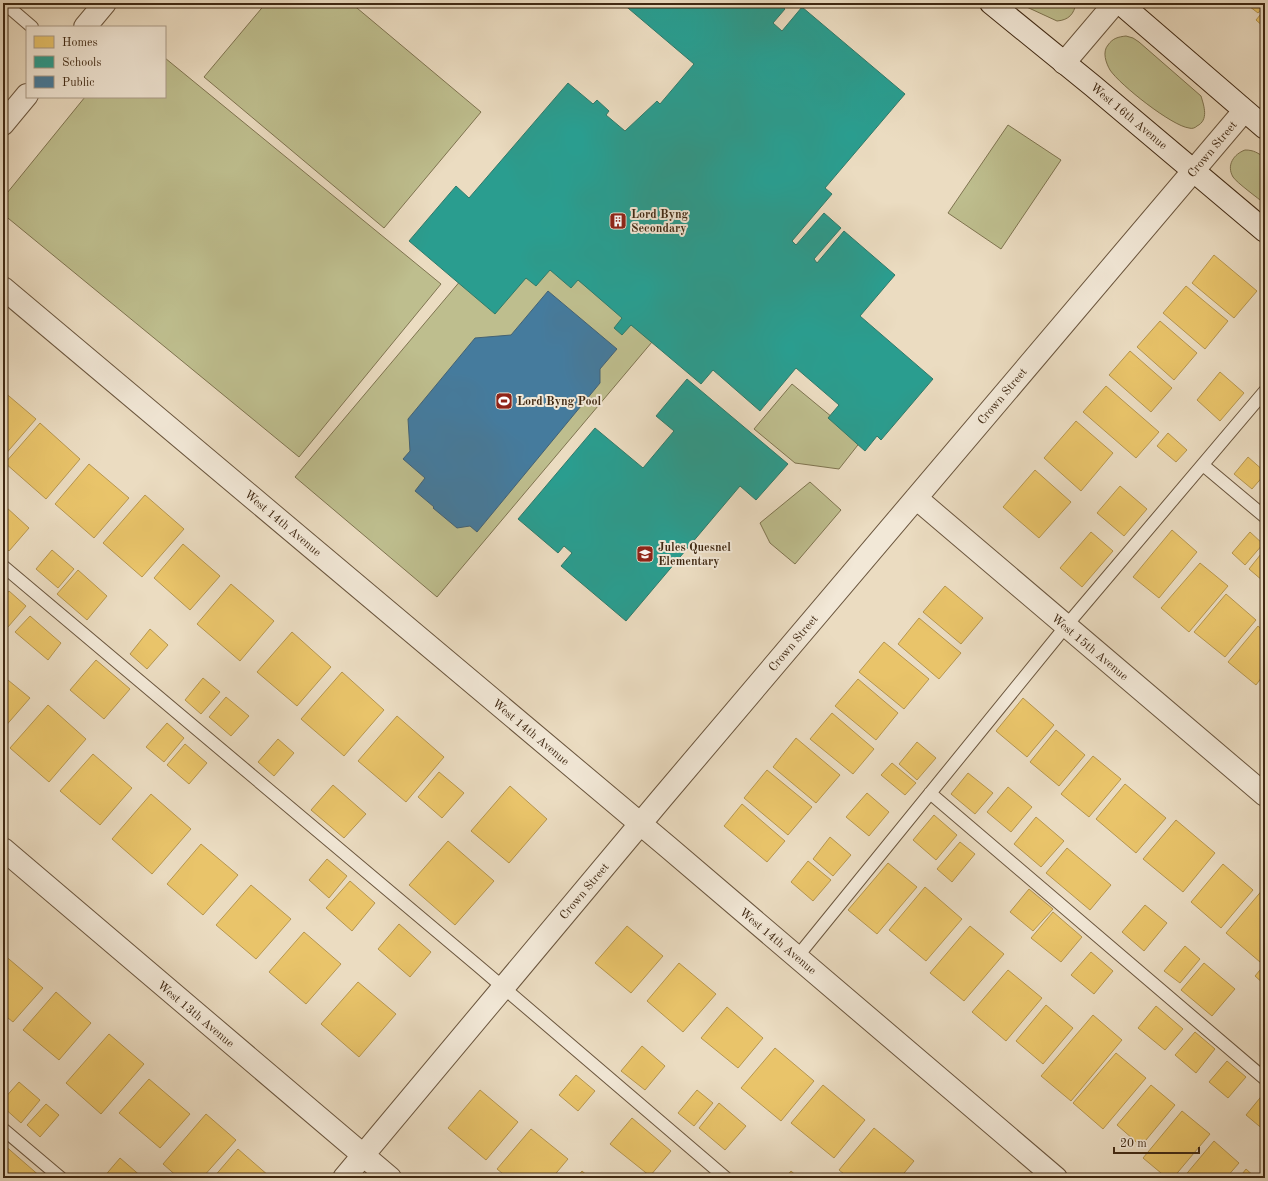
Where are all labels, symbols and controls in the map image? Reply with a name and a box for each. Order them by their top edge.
legend [26,26,166,98]
text: Homes [62,37,98,49]
text: Schools [62,57,102,69]
text: Public [62,77,94,89]
street label: West 16th Avenue [1088,81,1169,153]
street label: Crown Street [1186,119,1240,180]
place label: Lord Byng Secondary [631,209,689,235]
building icon: Lord Byng Secondary [608,211,628,231]
street label: Crown Street [976,366,1030,427]
sports icon: Lord Byng Pool [494,391,514,411]
place label: Lord Byng Pool [517,396,601,408]
street label: West 14th Avenue [242,488,323,560]
place label: Jules Quesnel Elementary [658,542,731,568]
school or university icon: Jules Quesnel Elementary [635,544,655,564]
street label: West 15th Avenue [1049,612,1131,684]
street label: Crown Street [767,613,821,674]
street label: West 14th Avenue [490,697,571,769]
street label: Crown Street [558,861,612,922]
street label: West 14th Avenue [737,906,818,978]
street label: West 13th Avenue [155,979,236,1051]
scale bar [1114,1129,1199,1155]
text: 20 m [1120,1138,1147,1150]

